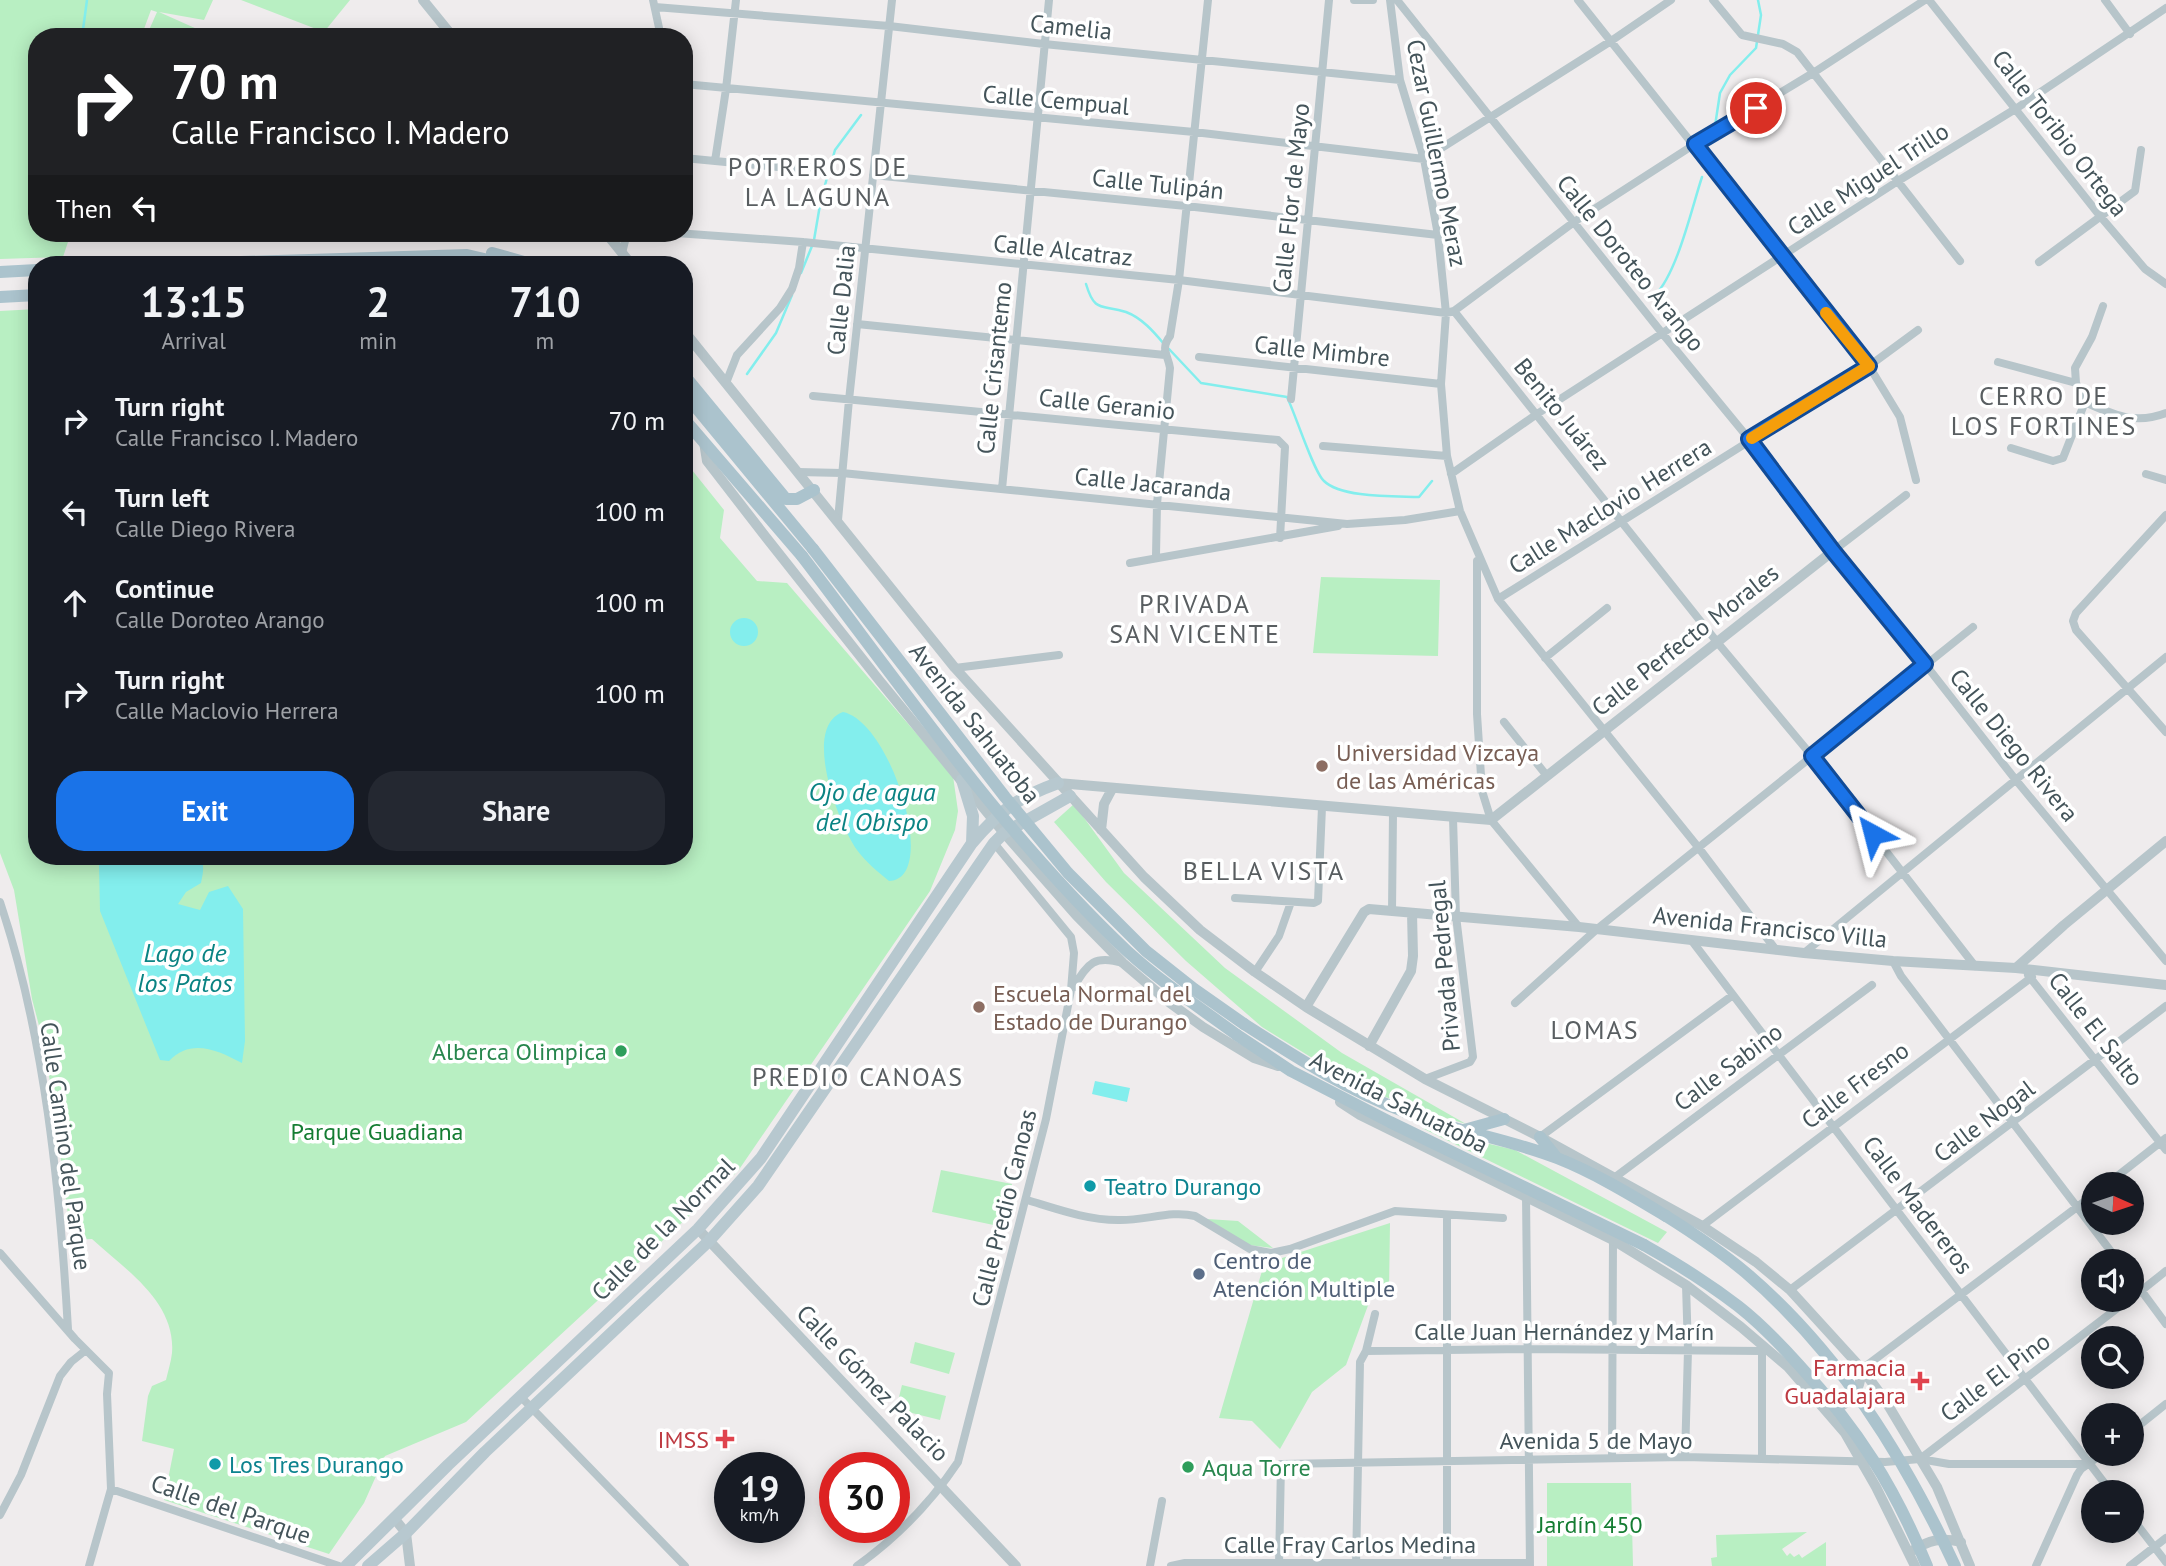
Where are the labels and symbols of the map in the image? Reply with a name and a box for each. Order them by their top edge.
street label: Camelia [1028,7,1114,47]
street label: Cezar Guillermo Meraz [1400,37,1474,269]
street label: Calle Toribio Ortega [1985,43,2135,223]
street label: Calle Cempual [981,78,1131,122]
pin [1726,78,1786,138]
street label: Calle Flor de Mayo [1266,101,1316,295]
street label: Calle Miguel Trillo [1781,115,1955,243]
district label: POTREROS DE LA LAGUNA [728,150,908,213]
street label: Calle Tulipán [1091,162,1225,206]
street label: Calle Doroteo Arango [1550,168,1712,358]
street label: Calle Alcatraz [992,227,1134,273]
street label: Calle Dalia [820,243,862,357]
street label: Calle Crisantemo [970,280,1018,456]
street label: Calle Mimbre [1253,328,1391,374]
street label: Benito Juárez [1507,352,1617,476]
district label: CERRO DE LOS FORTINES [1951,379,2137,442]
street label: Calle Geranio [1037,381,1177,427]
street label: Calle Maclovio Herrera [1503,431,1717,581]
street label: Calle Jacaranda [1073,460,1233,508]
street label: Calle Perfecto Morales [1585,557,1785,723]
district label: PRIVADA SAN VICENTE [1109,587,1281,650]
street label: Avenida Sahuatoba [903,636,1047,810]
street label: Calle Diego Rivera [1943,662,2085,828]
place label: Universidad Vizcaya de las Américas [1336,737,1539,796]
marker: Universidad Vizcaya de las Américas [1314,758,1330,774]
water label: Ojo de agua del Obispo [808,775,936,838]
position arrow [1836,797,1910,871]
district label: BELLA VISTA [1183,854,1345,887]
street label: Privada Pedregal [1421,879,1467,1053]
street label: Avenida Francisco Villa [1651,899,1889,955]
water label: Lago de los Patos [137,936,233,999]
street label: Calle El Salto [2042,966,2150,1092]
place label: Escuela Normal del Estado de Durango [993,978,1191,1037]
marker: Escuela Normal del Estado de Durango [971,999,987,1015]
district label: LOMAS [1550,1013,1640,1046]
street label: Calle Sabino [1668,1016,1788,1118]
street label: Calle Camino del Parque [33,1020,99,1272]
street label: Calle Fresno [1795,1035,1915,1135]
place label: Alberca Olimpica [432,1036,607,1067]
marker: Alberca Olimpica [613,1043,629,1059]
street label: Avenida Sahuatoba [1305,1044,1493,1160]
district label: PREDIO CANOAS [752,1060,964,1093]
street label: Calle Nogal [1927,1073,2041,1169]
street label: Calle Predio Canoas [964,1106,1044,1310]
park label: Parque Guadiana [291,1116,463,1147]
street label: Calle Madereros [1856,1130,1980,1280]
street label: Calle de la Normal [585,1151,741,1307]
place label: Teatro Durango [1104,1171,1262,1202]
north arrow [2081,1172,2144,1236]
marker: Teatro Durango [1082,1178,1098,1194]
place label: Centro de Atención Multiple [1213,1245,1395,1304]
marker: Centro de Atención Multiple [1191,1266,1207,1282]
street label: Calle Gómez Palacio [790,1298,956,1468]
street label: Calle Juan Hernández y Marín [1414,1316,1714,1347]
street label: Calle El Pino [1934,1326,2056,1428]
place label: Farmacia Guadalajara [1784,1352,1906,1411]
marker: Farmacia Guadalajara [1912,1373,1928,1389]
place label: IMSS [658,1424,709,1455]
street label: Avenida 5 de Mayo [1499,1425,1693,1456]
marker: IMSS [715,1429,735,1449]
place label: Los Tres Durango [229,1449,404,1480]
speed limit sign: 30 [819,1452,910,1543]
place label: Aqua Torre [1202,1452,1311,1483]
marker: Los Tres Durango [207,1456,223,1472]
marker: Aqua Torre [1180,1459,1196,1475]
street label: Calle del Parque [147,1467,315,1551]
park label: Jardín 450 [1536,1509,1643,1540]
street label: Calle Fray Carlos Medina [1224,1529,1476,1560]

